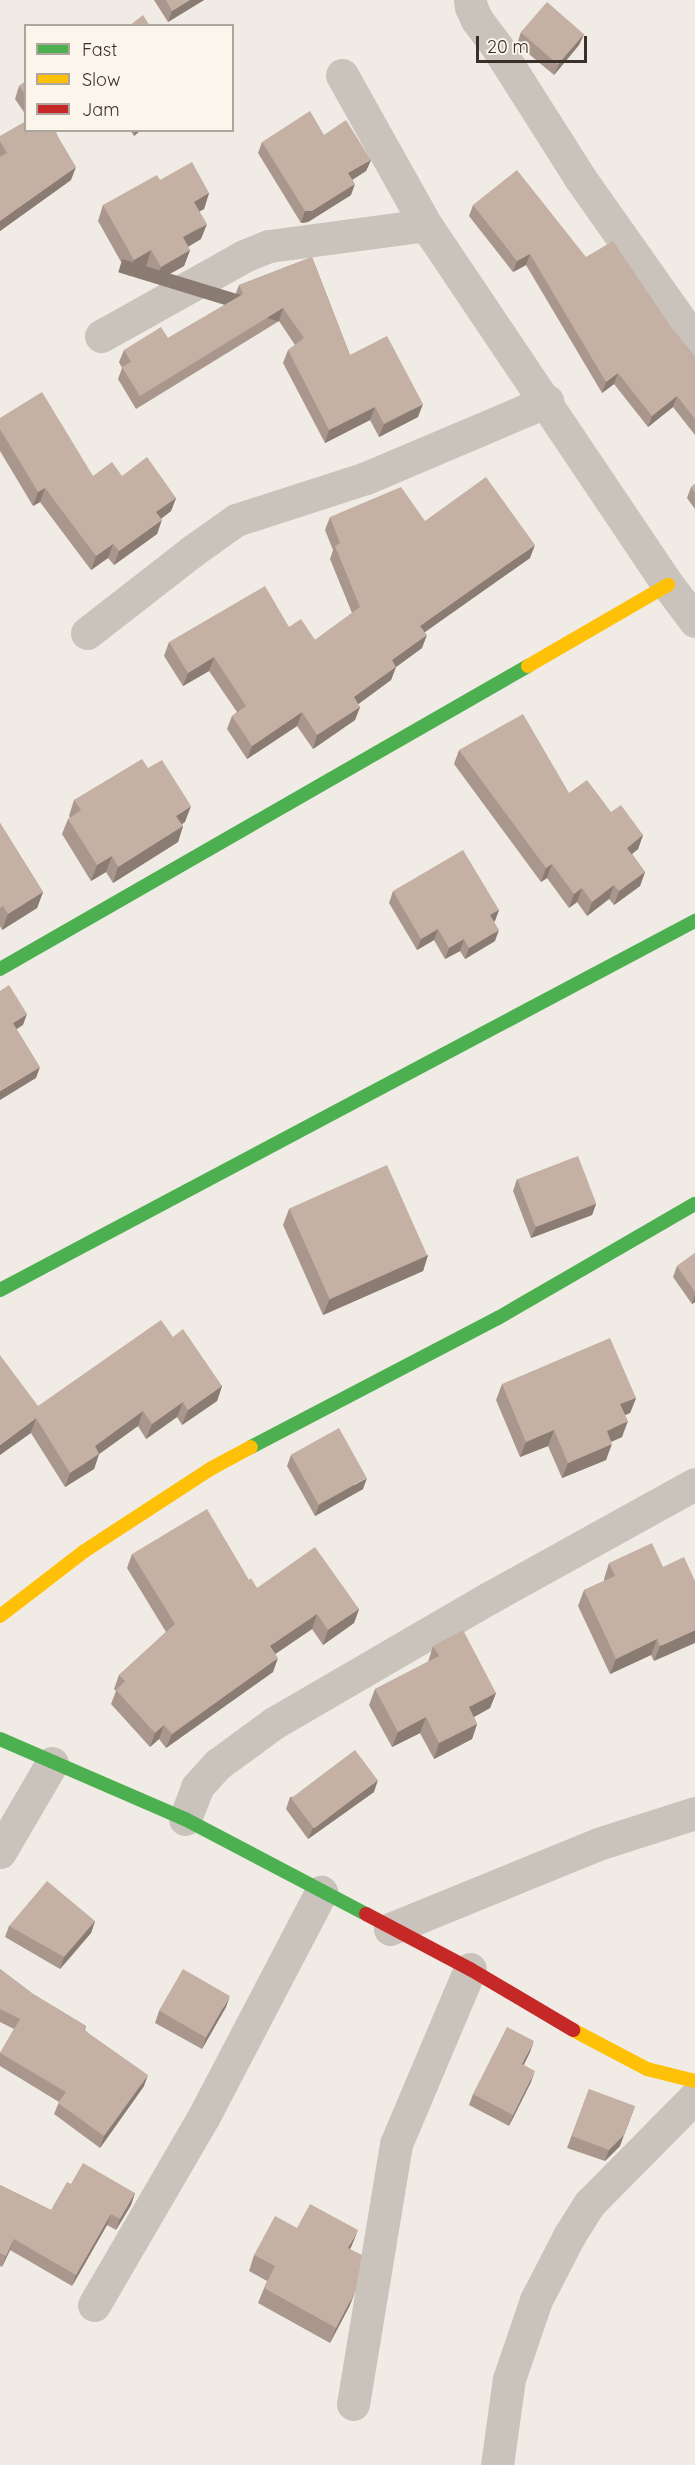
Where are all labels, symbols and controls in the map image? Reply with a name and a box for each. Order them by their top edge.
legend [24,24,234,132]
scale bar [479,24,590,62]
text: 20 m [487,35,529,58]
text: Fast [82,38,117,61]
text: Slow [82,68,120,91]
text: Jam [82,98,120,121]

